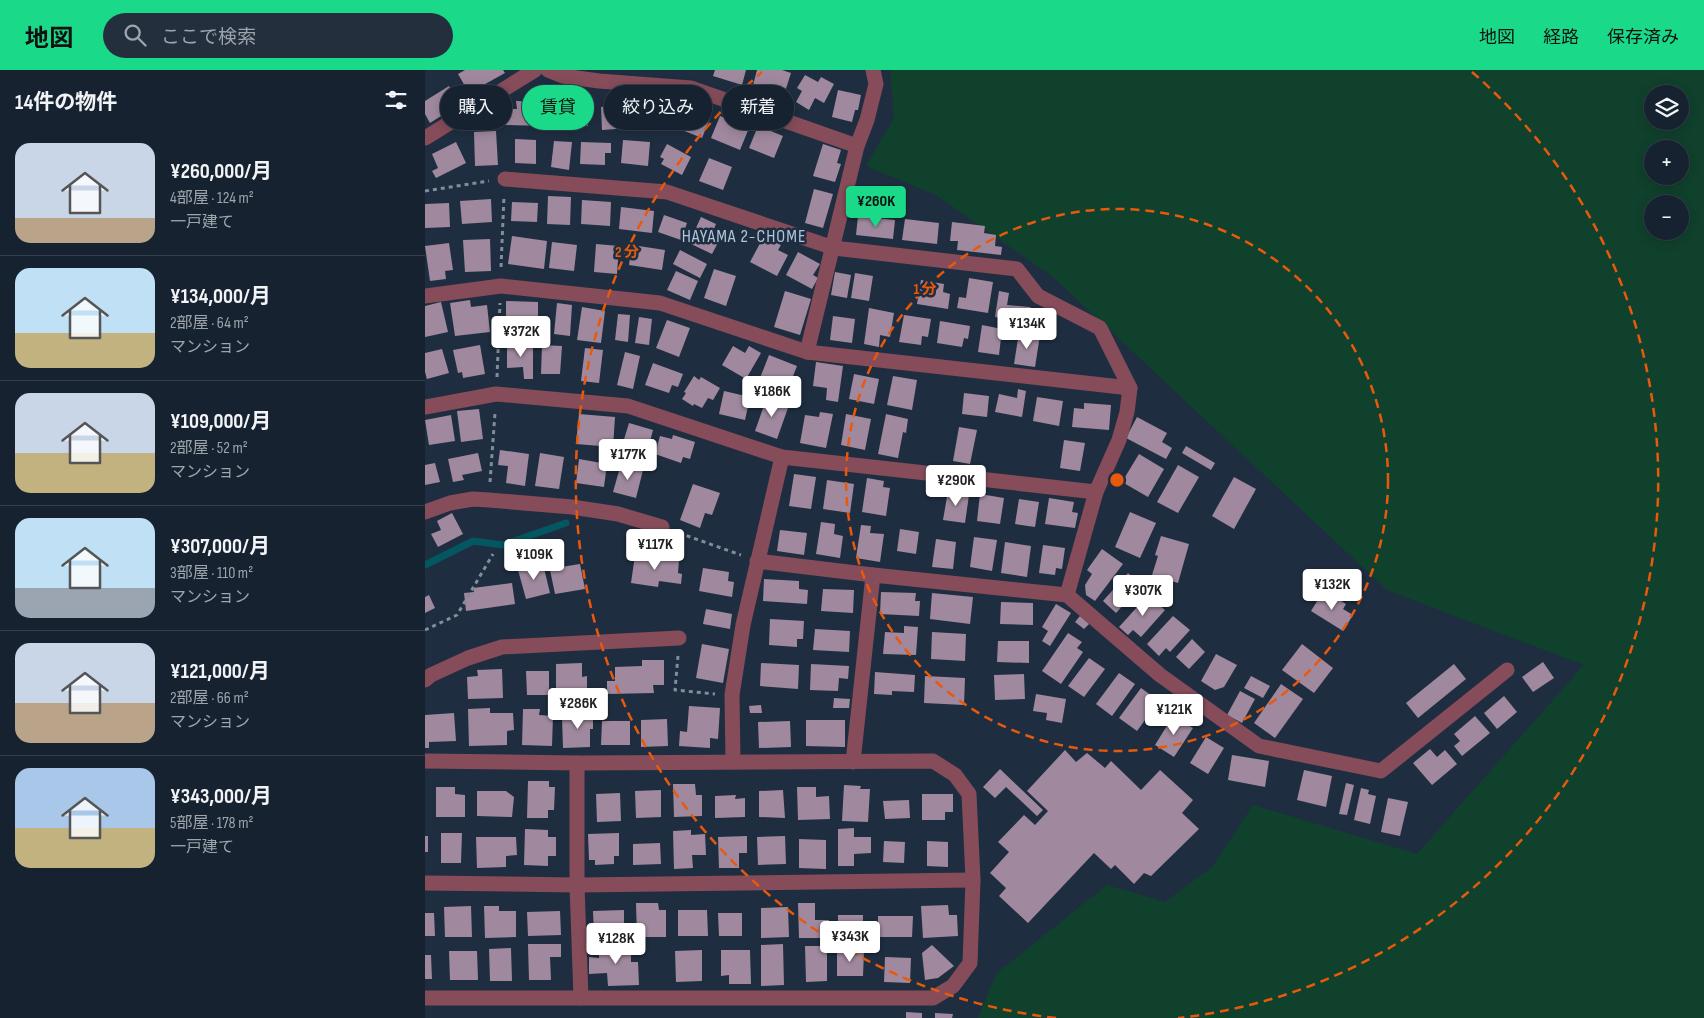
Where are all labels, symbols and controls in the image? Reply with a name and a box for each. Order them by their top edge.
search box [103,13,453,58]
icon: search [121,21,149,49]
text: 地図 [25,24,73,53]
text: ここで検索 [161,26,256,49]
text: 地図 [1479,27,1515,48]
text: 経路 [1543,27,1579,48]
text: 保存済み [1607,27,1679,48]
chip: 購入 [440,85,512,130]
chip: 賃貸 [522,85,594,130]
chip: 絞り込み [604,85,712,130]
chip: 新着 [722,85,794,130]
map controls [1644,85,1689,240]
button: layers [1644,85,1689,130]
icon: filters [382,86,410,114]
text: 14件の物件 [15,90,117,115]
button: + [1644,140,1689,185]
text: ¥260,000/月 [170,159,272,184]
icon: home [55,163,115,223]
pin: ¥260K [841,186,911,228]
text: 4部屋 · 124 m² [170,189,254,208]
text: ¥260K [857,192,895,211]
button: − [1644,195,1689,240]
text: 一戸建て [170,213,234,232]
district label: HAYAMA 2-CHOME [682,226,806,247]
text: 2 分 [615,243,639,262]
text: 1 分 [913,280,937,299]
text: ¥134,000/月 [170,284,271,309]
icon: home [55,288,115,348]
pin: ¥134K [992,308,1062,350]
text: 2部屋 · 64 m² [170,314,249,333]
text: ¥134K [1008,314,1046,333]
pin: ¥372K [486,316,556,358]
text: ¥372K [502,322,540,341]
text: マンション [170,338,250,357]
pin: ¥186K [737,376,807,418]
text: ¥186K [753,382,791,401]
text: ¥109,000/月 [170,409,271,434]
icon: home [55,413,115,473]
pin: ¥177K [593,438,663,481]
text: 2部屋 · 52 m² [170,439,248,458]
text: ¥177K [610,445,646,464]
text: マンション [170,463,250,482]
pin: ¥290K [921,464,991,507]
text: ¥290K [937,471,975,490]
centre of rings [1108,471,1126,489]
pin: ¥117K [620,528,690,571]
text: ¥307,000/月 [170,534,270,559]
text: ¥117K [637,535,673,554]
icon: home [55,538,115,598]
pin: ¥109K [499,538,569,581]
text: ¥109K [515,545,553,564]
text: 3部屋 · 110 m² [170,564,253,583]
pin: ¥132K [1297,568,1367,611]
pin: ¥307K [1108,574,1178,617]
text: ¥132K [1314,575,1350,594]
text: ¥307K [1124,581,1162,600]
text: マンション [170,588,250,607]
text: ¥121,000/月 [170,659,270,684]
icon: home [55,663,115,723]
pin: ¥286K [543,688,613,730]
text: 2部屋 · 66 m² [170,689,249,708]
text: ¥286K [559,694,597,713]
pin: ¥121K [1139,694,1209,736]
text: ¥121K [1156,700,1192,719]
text: マンション [170,713,250,732]
text: ¥343,000/月 [170,784,272,809]
icon: home [55,788,115,848]
text: 5部屋 · 178 m² [170,814,253,833]
text: 一戸建て [170,838,234,857]
pin: ¥343K [815,920,885,963]
pin: ¥128K [581,922,651,965]
text: ¥343K [831,927,869,946]
text: ¥128K [597,929,635,948]

